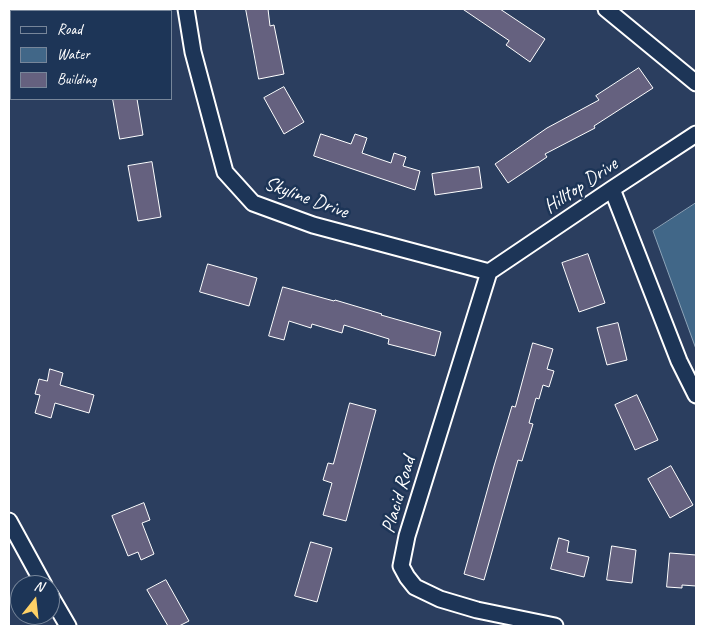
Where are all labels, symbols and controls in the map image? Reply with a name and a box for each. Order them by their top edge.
legend [10,10,172,100]
text: Road [57,20,82,39]
text: Water [57,45,90,64]
text: Building [57,70,96,89]
street label: Hilltop Drive [539,153,623,219]
street label: Skyline Drive [261,172,351,224]
street label: Placid Road [377,454,421,536]
north arrow [10,575,60,625]
text: N [32,577,46,595]

